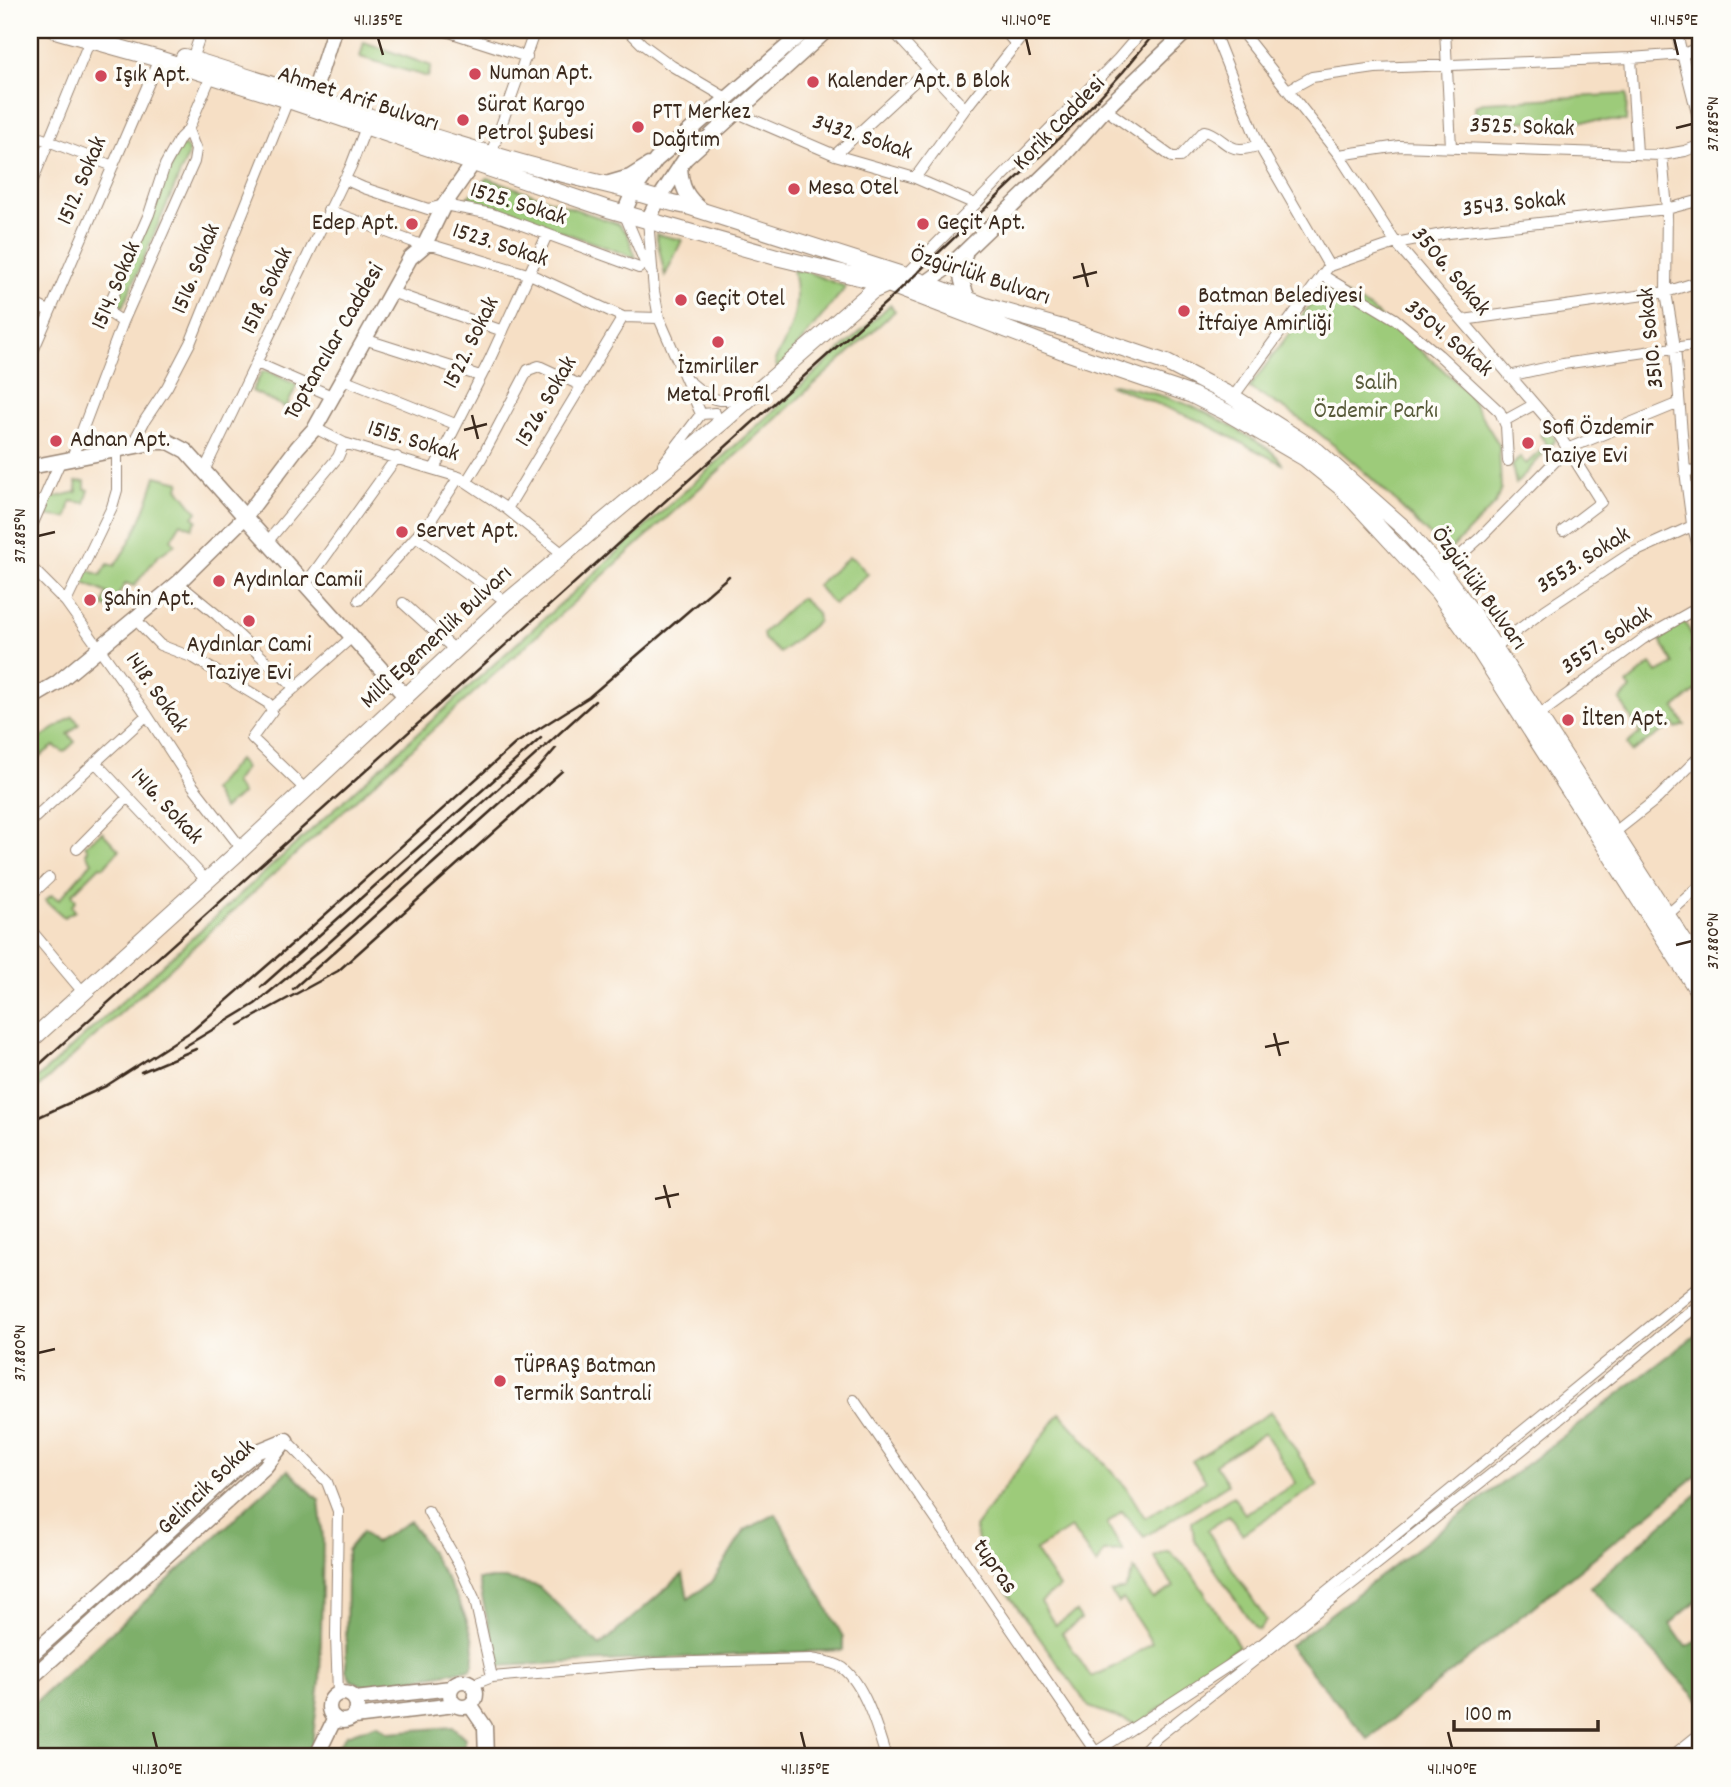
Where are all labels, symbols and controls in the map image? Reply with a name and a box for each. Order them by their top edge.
text: 41.135°E [354,9,402,34]
text: 41.140°E [1001,9,1051,34]
text: 41.145°E [1650,9,1698,34]
place label: Numan Apt. [489,57,593,91]
street label: Ahmet Arif Bulvarı [273,58,443,142]
place label: Işık Apt. [115,59,190,93]
place label: Kalender Apt. B Blok [827,65,1010,99]
marker: Numan Apt. [467,66,483,82]
marker: Işık Apt. [93,68,109,84]
street label: Korik Caddesi [1006,69,1114,179]
marker: Kalender Apt. B Blok [805,74,821,90]
place label: Sürat Kargo Petrol Şubesi [477,89,594,151]
place label: PTT Merkez Dağıtım [652,96,751,158]
text: 37.885°N [1702,96,1727,152]
street label: 3432. Sokak [808,106,916,170]
street label: 3525. Sokak [1469,109,1575,147]
marker: Sürat Kargo Petrol Şubesi [455,112,471,128]
marker: PTT Merkez Dağıtım [630,119,646,135]
street label: 1512. Sokak [49,131,117,231]
place label: Mesa Otel [808,172,899,206]
street label: 1525. Sokak [465,174,571,236]
marker: Mesa Otel [786,181,802,197]
street label: 3543. Sokak [1460,183,1568,227]
place label: Edep Apt. [312,207,398,241]
place label: Geçit Apt. [937,207,1025,241]
street label: 1523. Sokak [448,215,552,277]
marker: Edep Apt. [404,216,420,232]
marker: Geçit Apt. [915,216,931,232]
street label: 1516. Sokak [163,219,231,319]
street label: 3506. Sokak [1402,220,1498,324]
street label: 1514. Sokak [83,236,151,336]
street label: Özgürlük Bulvarı [906,238,1054,316]
street label: 1518. Sokak [233,242,303,340]
street label: Toptancılar Caddesi [276,257,394,427]
place label: Batman Belediyesi İtfaiye Amirliği [1198,280,1362,342]
place label: Geçit Otel [695,283,785,317]
street label: 3510. Sokak [1630,286,1674,390]
street label: 1522. Sokak [435,291,509,395]
marker: Geçit Otel [673,292,689,308]
street label: 3504. Sokak [1396,292,1500,386]
marker: Batman Belediyesi İtfaiye Amirliği [1176,303,1192,319]
marker: İzmirliler Metal Profil [710,334,726,350]
street label: 1526. Sokak [507,350,587,454]
place label: İzmirliler Metal Profil [666,351,770,413]
park label: Salih Özdemir Parkı [1314,367,1438,429]
street label: 1515. Sokak [363,412,463,472]
place label: Sofi Özdemir Taziye Evi [1542,412,1654,474]
place label: Adnan Apt. [70,424,170,458]
marker: Adnan Apt. [48,433,64,449]
marker: Sofi Özdemir Taziye Evi [1520,435,1536,451]
text: 37.885°N [9,508,34,564]
place label: Servet Apt. [416,515,518,549]
street label: 3553. Sokak [1530,519,1638,603]
street label: Özgürlük Bulvarı [1422,520,1534,658]
marker: Servet Apt. [394,524,410,540]
street label: Millî Egemenlik Bulvarı [353,558,521,718]
place label: Aydınlar Camii [233,564,362,598]
marker: Aydınlar Camii [211,573,227,589]
place label: Şahin Apt. [104,583,194,617]
marker: Şahin Apt. [82,592,98,608]
street label: 3557. Sokak [1554,598,1660,684]
marker: Aydınlar Cami Taziye Evi [241,613,257,629]
place label: Aydınlar Cami Taziye Evi [187,629,311,691]
street label: 1418. Sokak [116,646,196,740]
place label: İlten Apt. [1582,703,1667,737]
marker: İlten Apt. [1560,712,1576,728]
street label: 1416. Sokak [122,761,210,853]
text: 37.880°N [1702,913,1727,969]
text: 37.880°N [9,1325,34,1381]
place label: TÜPRAŞ Batman Termik Santrali [514,1350,656,1412]
marker: TÜPRAŞ Batman Termik Santrali [492,1373,508,1389]
street label: Gelincik Sokak [150,1432,264,1544]
street label: tupras [963,1532,1025,1602]
scale bar [1454,1689,1598,1733]
text: 100 m [1465,1701,1512,1731]
text: 41.130°E [132,1758,182,1783]
text: 41.135°E [781,1758,829,1783]
text: 41.140°E [1427,1758,1477,1783]

